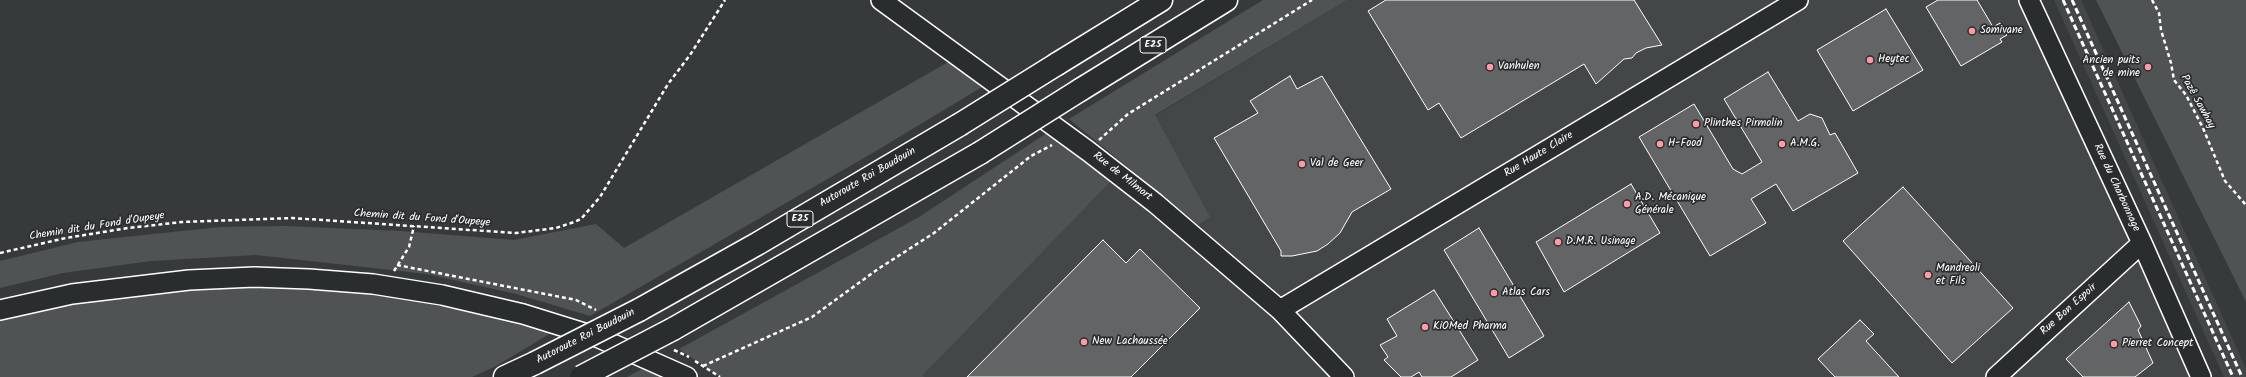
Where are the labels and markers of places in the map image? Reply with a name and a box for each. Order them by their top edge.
place label: Somivane [1980,24,2023,38]
marker: Somivane [1967,26,1977,36]
place label: Heytec [1878,53,1910,67]
place label: Ancien puits de mine [2083,54,2140,80]
marker: Heytec [1865,55,1875,65]
place label: Vanhulen [1498,60,1540,74]
marker: Vanhulen [1485,62,1495,72]
marker: Ancien puits de mine [2143,62,2153,72]
place label: Plinthes Pirmolin [1704,117,1782,131]
marker: Plinthes Pirmolin [1691,119,1701,129]
place label: H-Food [1668,137,1702,151]
place label: A.M.G. [1790,137,1820,151]
marker: H-Food [1655,139,1665,149]
marker: A.M.G. [1777,139,1787,149]
place label: Val de Geer [1310,157,1363,171]
marker: Val de Geer [1297,159,1307,169]
place label: A.D. Mécanique Générale [1635,191,1706,217]
marker: A.D. Mécanique Générale [1622,199,1632,209]
place label: D.M.R. Usinage [1566,235,1636,249]
marker: D.M.R. Usinage [1553,237,1563,247]
place label: Mandreoli et Fils [1936,262,1980,288]
marker: Mandreoli et Fils [1923,270,1933,280]
place label: Atlas Cars [1502,286,1550,300]
marker: Atlas Cars [1489,288,1499,298]
place label: KiOMed Pharma [1433,320,1507,334]
marker: KiOMed Pharma [1420,322,1430,332]
place label: New Lachaussée [1092,335,1168,349]
marker: New Lachaussée [1079,337,1089,347]
place label: Pierret Concept [2122,337,2193,351]
marker: Pierret Concept [2109,339,2119,349]

